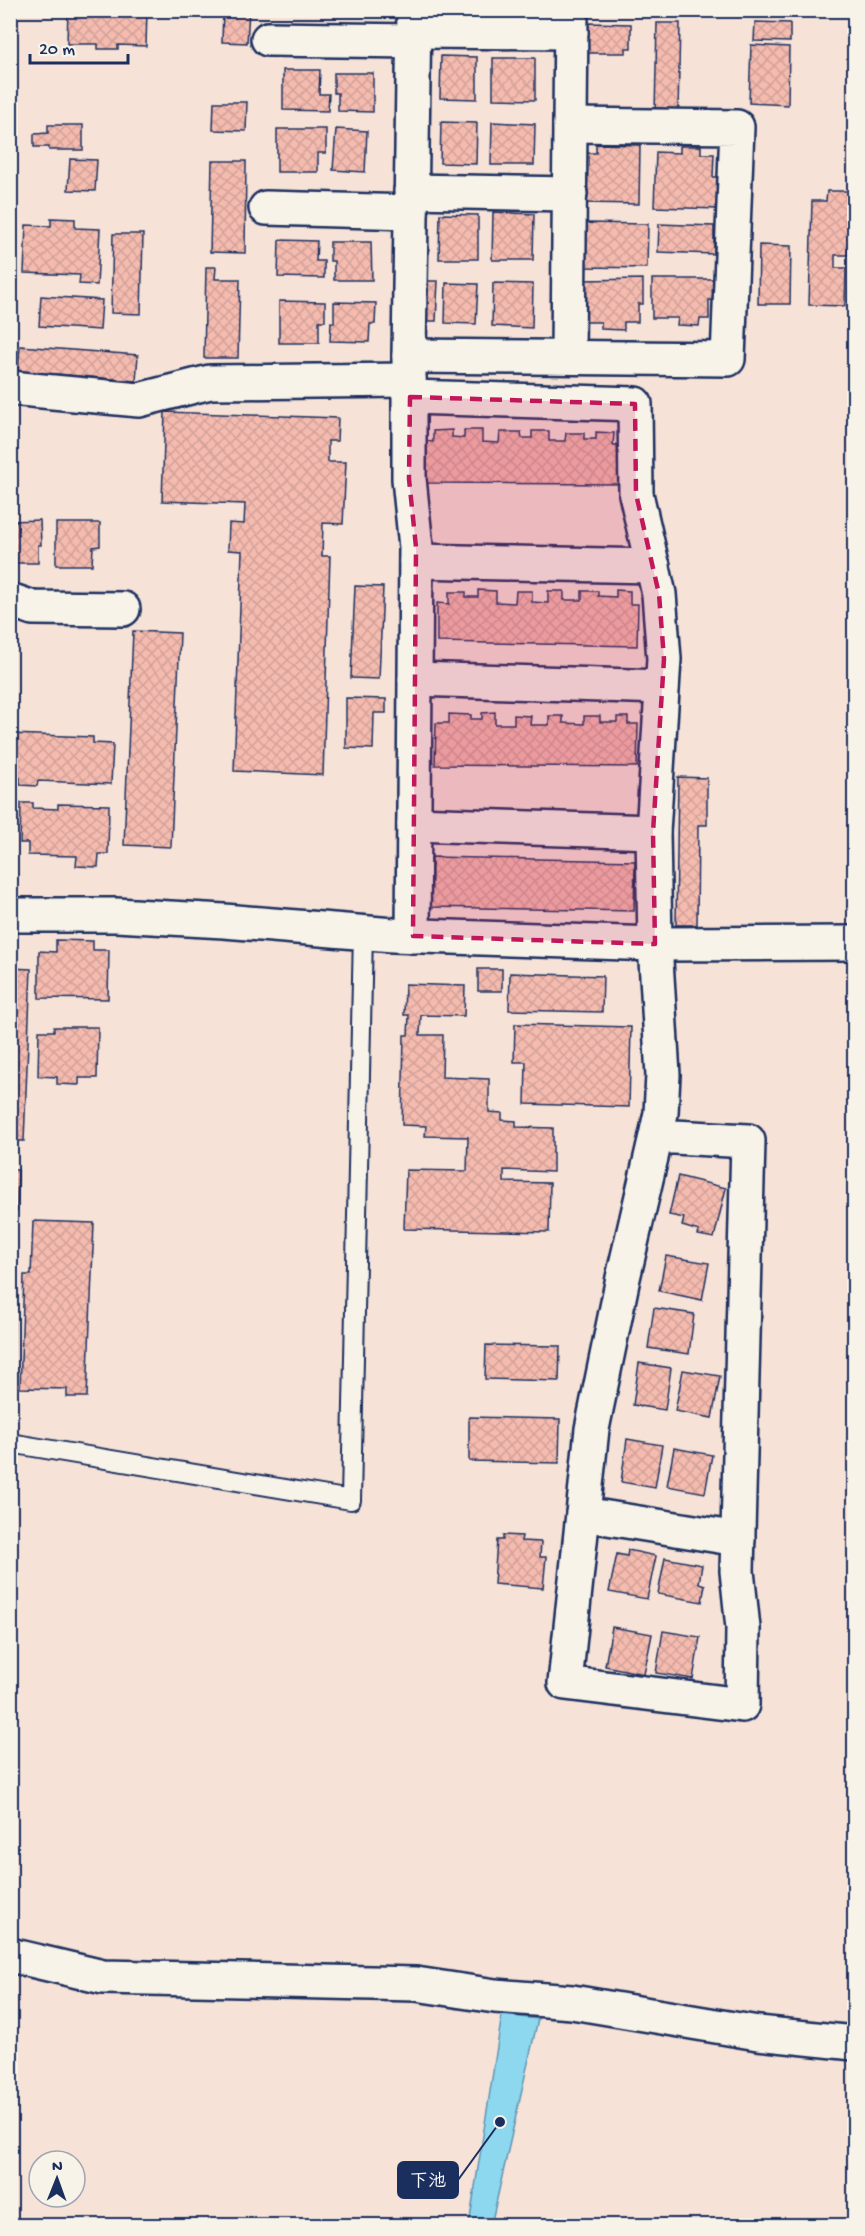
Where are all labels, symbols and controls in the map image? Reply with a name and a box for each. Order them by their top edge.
scale bar [30,27,128,65]
text: 20 m [39,40,75,61]
north arrow [27,2149,87,2209]
text: N [52,2158,63,2177]
callout: 下池 [398,2162,458,2198]
text: 下池 [410,2171,446,2193]

